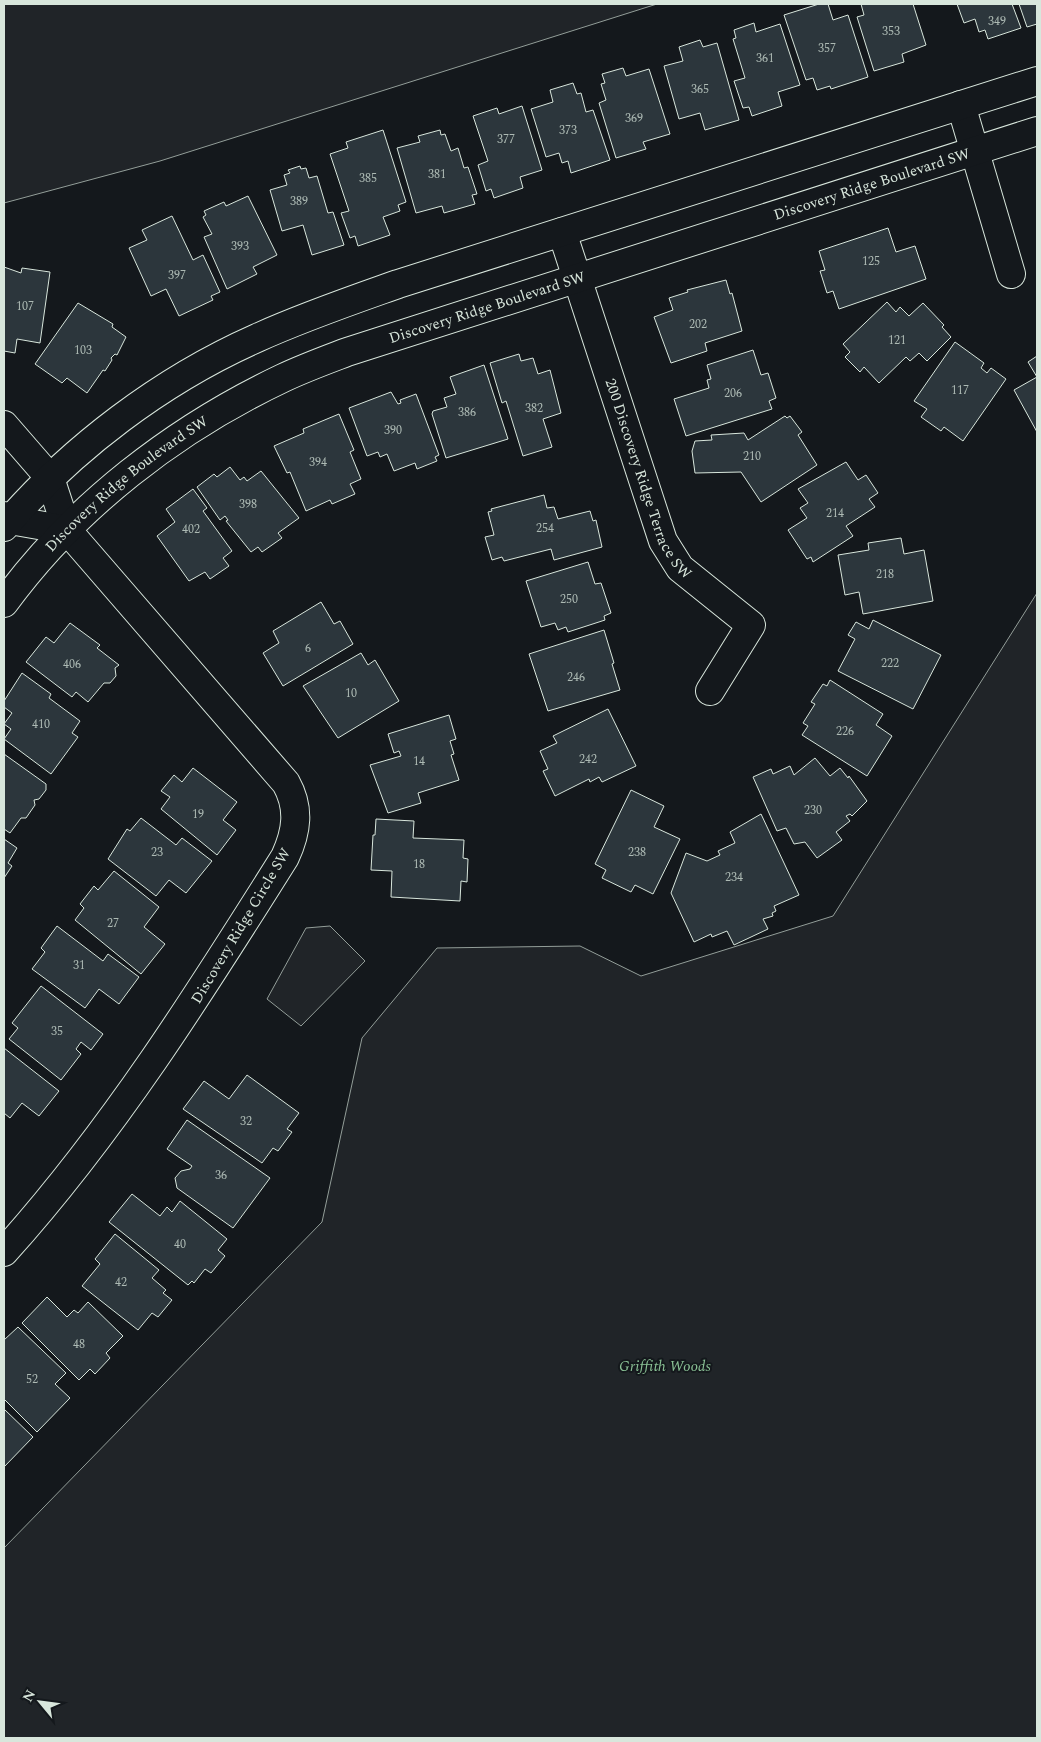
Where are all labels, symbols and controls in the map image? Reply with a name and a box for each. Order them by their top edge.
house number: 349 [988,12,1006,31]
house number: 353 [882,22,900,41]
house number: 357 [818,39,836,58]
house number: 361 [756,49,774,68]
house number: 365 [691,80,709,99]
house number: 369 [625,109,643,128]
house number: 373 [559,121,577,140]
house number: 377 [497,130,515,149]
street label: Discovery Ridge Boulevard SW [770,142,973,226]
house number: 381 [428,165,446,184]
house number: 385 [359,169,377,188]
house number: 389 [290,192,308,211]
house number: 393 [231,237,249,256]
house number: 125 [862,252,880,271]
street label: Discovery Ridge Boulevard SW [386,265,588,349]
house number: 397 [168,266,186,285]
house number: 107 [16,297,34,316]
house number: 202 [689,315,707,334]
house number: 121 [888,331,906,350]
house number: 103 [74,341,92,360]
street label: 200 Discovery Ridge Terrace SW [599,375,697,585]
house number: 117 [951,381,969,400]
house number: 206 [724,384,742,403]
house number: 382 [525,399,543,418]
house number: 386 [458,403,476,422]
street label: Discovery Ridge Boulevard SW [40,410,213,557]
house number: 390 [384,421,402,440]
house number: 210 [743,447,761,466]
house number: 394 [309,453,327,472]
house number: 398 [239,495,257,514]
house number: 214 [826,504,844,523]
house number: 254 [536,519,554,538]
house number: 402 [182,520,200,539]
house number: 218 [876,565,894,584]
house number: 250 [560,590,578,609]
house number: 6 [305,639,311,658]
house number: 222 [881,654,899,673]
house number: 406 [63,655,81,674]
house number: 246 [567,668,585,687]
house number: 10 [345,684,357,703]
house number: 410 [32,715,50,734]
house number: 226 [836,722,854,741]
house number: 242 [579,750,597,769]
house number: 14 [413,752,425,771]
house number: 230 [804,801,822,820]
house number: 19 [192,805,204,824]
house number: 23 [151,843,163,862]
street label: Discovery Ridge Circle SW [185,843,297,1008]
house number: 238 [628,843,646,862]
house number: 18 [413,855,425,874]
house number: 234 [725,868,743,887]
house number: 27 [107,914,119,933]
house number: 31 [73,956,85,975]
house number: 35 [51,1022,63,1041]
house number: 32 [240,1112,252,1131]
house number: 36 [215,1166,227,1185]
house number: 40 [174,1235,186,1254]
house number: 42 [115,1273,127,1292]
house number: 48 [73,1335,85,1354]
park label: Griffith Woods [619,1355,712,1378]
house number: 52 [26,1370,38,1389]
north arrow [15,1677,65,1727]
text: N [17,1686,41,1706]

